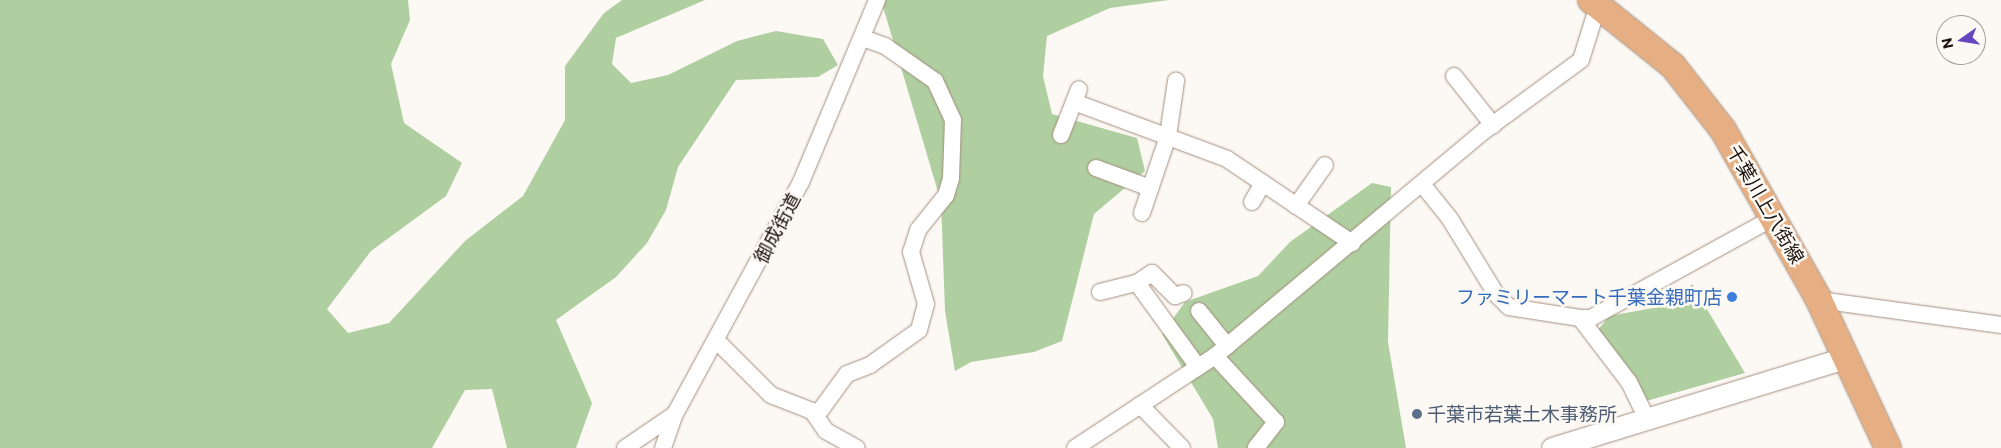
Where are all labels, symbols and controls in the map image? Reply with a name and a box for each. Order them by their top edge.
north arrow [1936,15,1986,65]
text: N [1937,36,1956,50]
street label: 千葉川上八街線 [1723,141,1809,267]
street label: 御成街道 [749,189,805,267]
place label: ファミリーマート千葉金親町店 [1456,286,1722,308]
marker: ファミリーマート千葉金親町店 [1726,291,1738,303]
place label: 千葉市若葉土木事務所 [1427,403,1617,425]
marker: 千葉市若葉土木事務所 [1411,408,1423,420]

